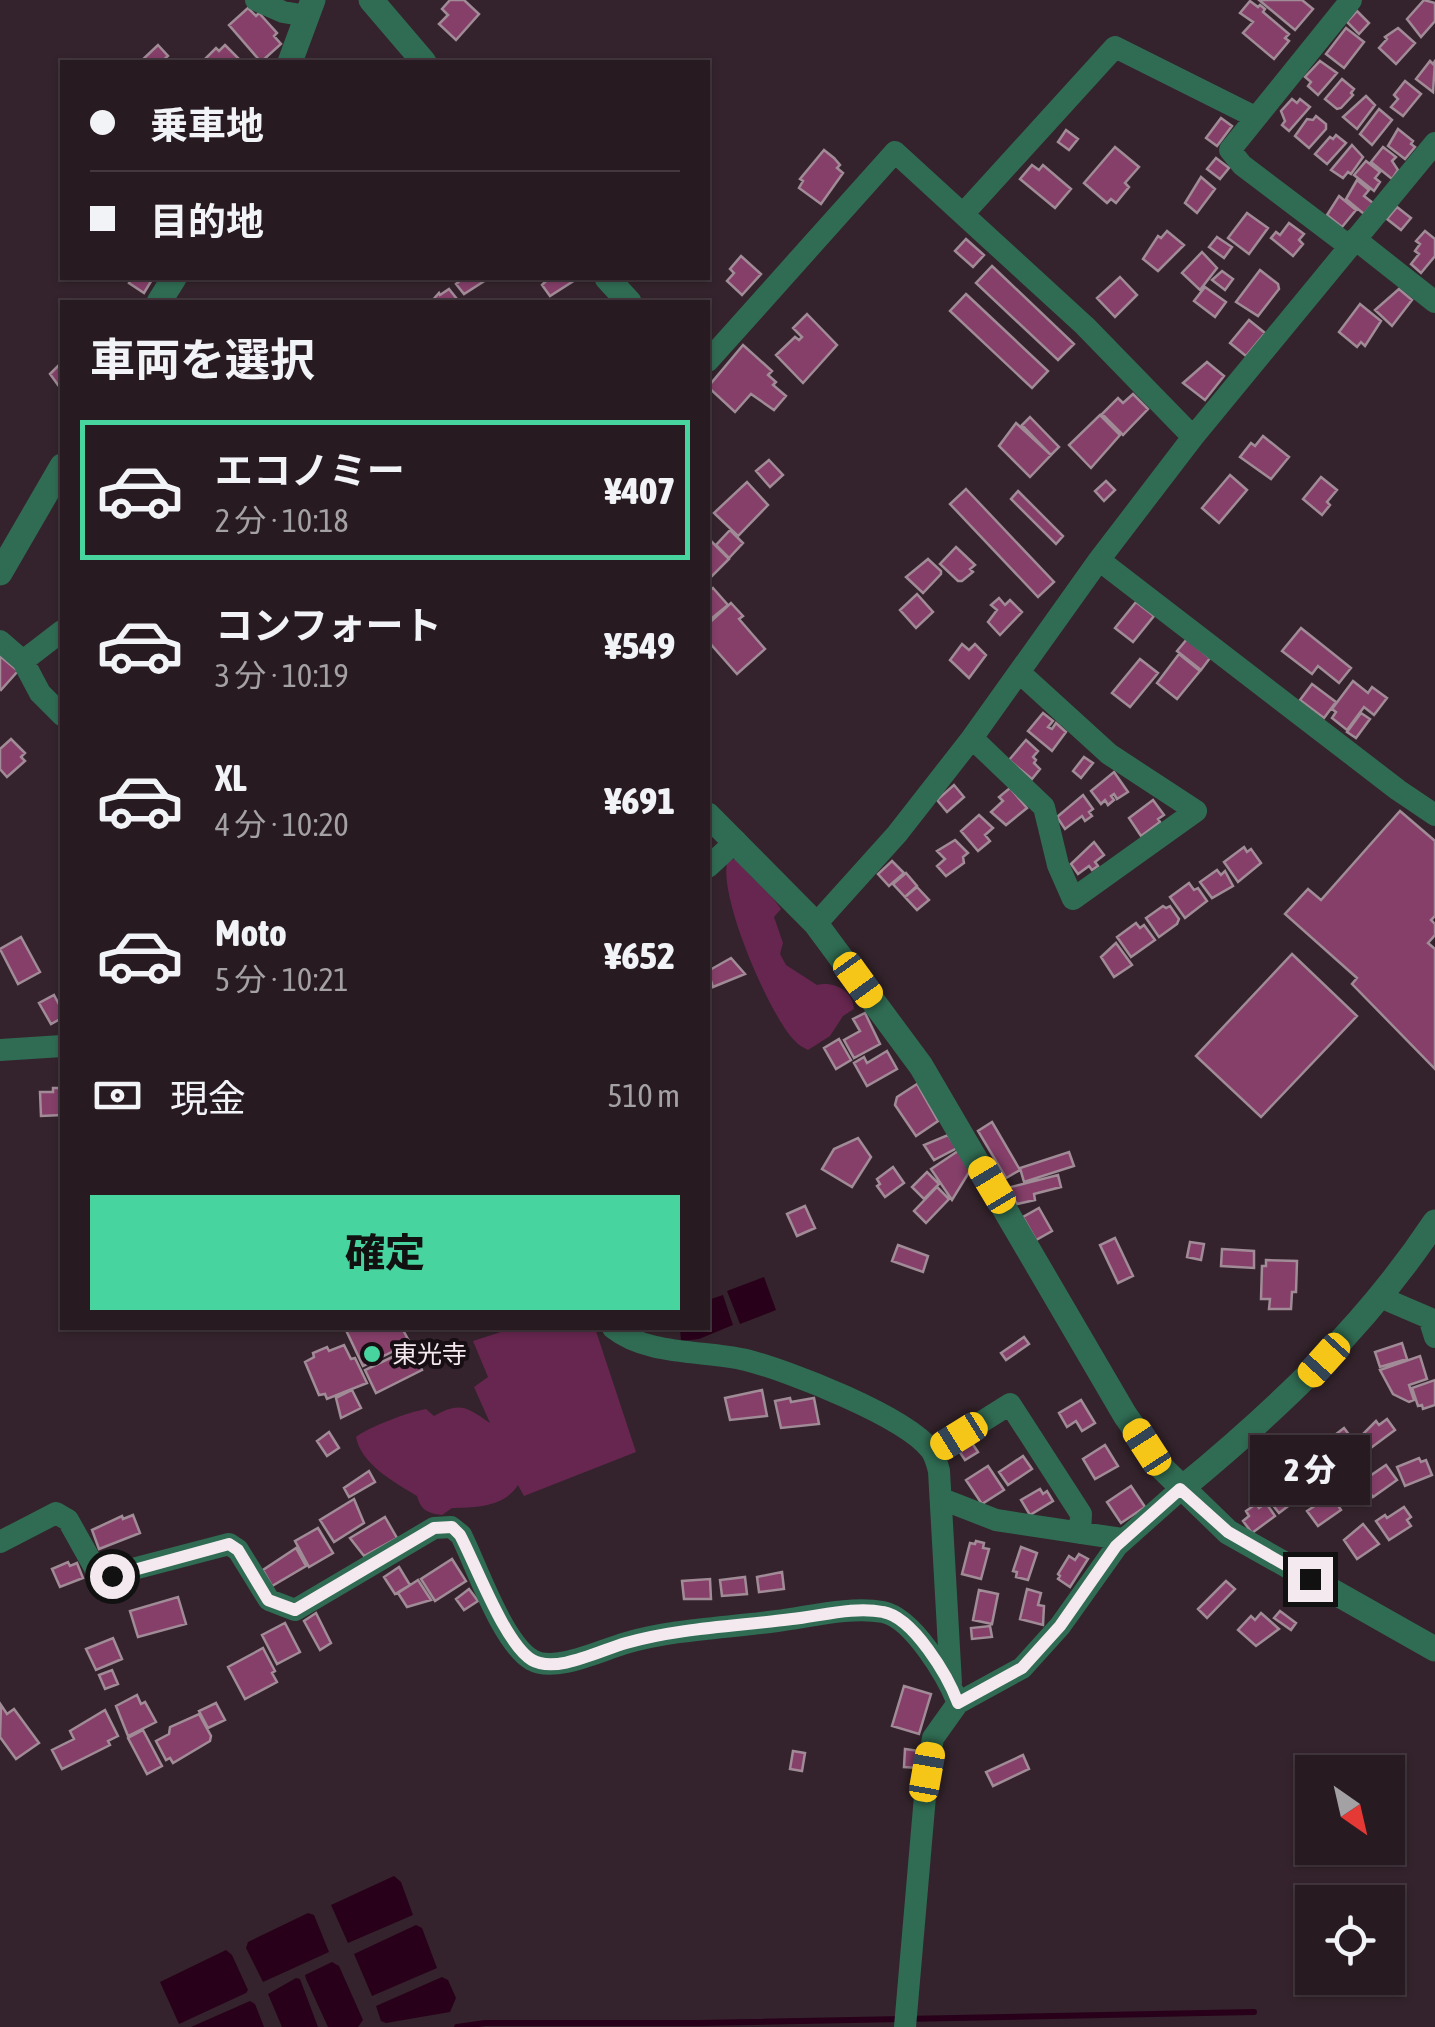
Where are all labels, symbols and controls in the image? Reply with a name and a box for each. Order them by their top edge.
text: 乗車地 [150,104,264,147]
text: 目的地 [150,200,264,243]
text: 車両を選択 [90,334,315,386]
icon: car [95,445,185,535]
text: エコノミー [215,449,405,492]
text: ¥407 [605,469,675,512]
text: 2 分 · 10:18 [215,502,349,539]
icon: car [95,600,185,690]
text: コンフォート [215,604,442,647]
text: ¥549 [605,624,675,667]
text: 3 分 · 10:19 [215,657,349,694]
icon: car [95,755,185,845]
text: XL [215,756,247,799]
text: ¥691 [605,779,675,822]
text: 4 分 · 10:20 [215,806,349,843]
icon: car [95,910,185,1000]
text: Moto [215,911,287,954]
text: ¥652 [605,934,675,977]
car [828,947,888,1013]
text: 5 分 · 10:21 [215,961,349,998]
icon: cash [90,1068,145,1123]
text: 現金 [170,1077,246,1120]
text: 510 m [607,1077,680,1114]
car [964,1152,1020,1218]
button: 確定 [90,1195,680,1310]
car [1293,1328,1355,1392]
place label: 東光寺 [392,1340,467,1368]
marker: 東光寺 [361,1343,383,1365]
car [926,1407,992,1465]
car [1118,1414,1176,1480]
callout: 2 分 [1250,1434,1370,1504]
text: 2 分 [1284,1451,1336,1488]
route start [90,1554,135,1599]
route end [1288,1557,1333,1602]
car [907,1740,947,1804]
north arrow [1295,1755,1405,1865]
map controls [1295,1755,1405,1995]
button: locate [1295,1885,1405,1995]

